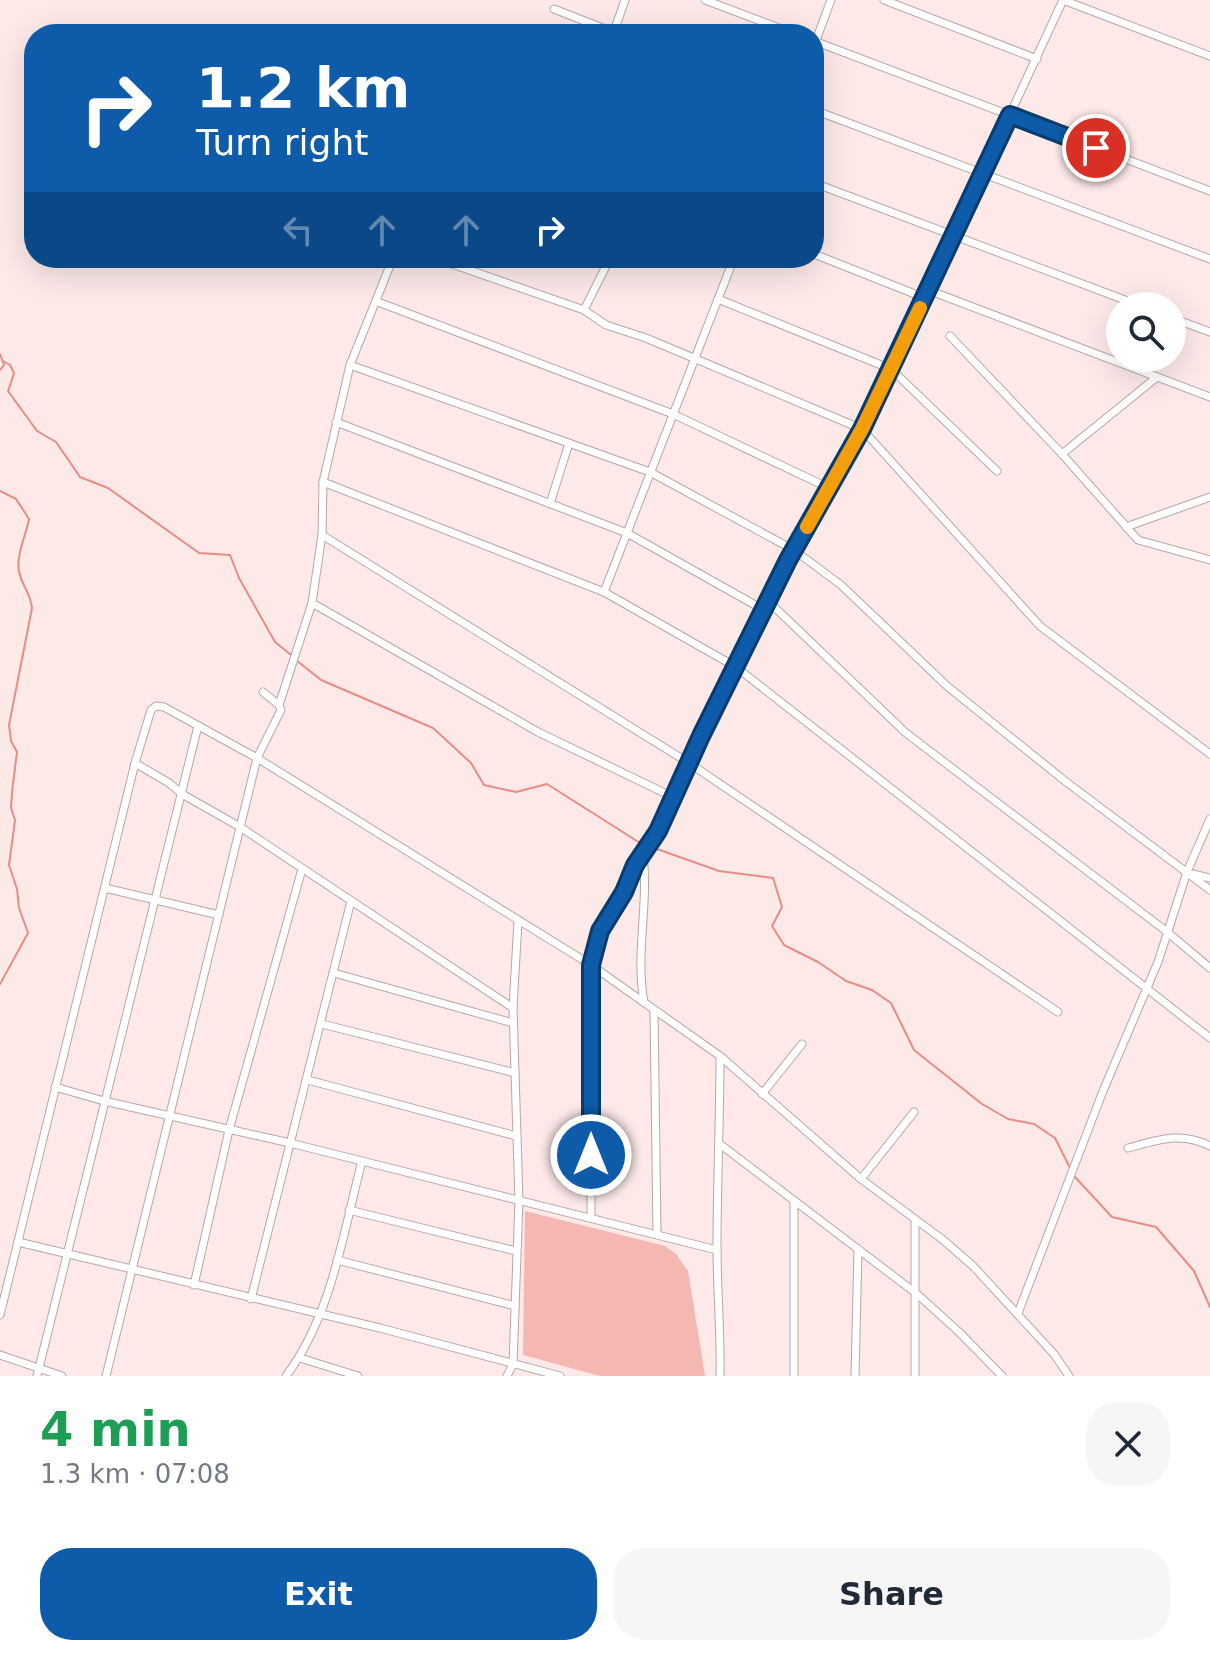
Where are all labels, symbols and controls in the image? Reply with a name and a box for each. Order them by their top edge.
text: 1.2 km [196,55,410,120]
icon: right [64,56,168,160]
pin [1062,114,1130,182]
text: Turn right [196,122,368,163]
icon: arrive [1074,126,1118,170]
icon: left [276,208,320,252]
icon: ahead [360,208,404,252]
icon: ahead [444,208,488,252]
icon: right [528,208,572,252]
map controls [1106,292,1186,372]
button: search [1106,292,1186,372]
position arrow [549,1113,633,1197]
text: 4 min [40,1401,191,1457]
button: close [1086,1402,1170,1486]
text: 1.3 km · 07:08 [40,1459,230,1489]
button: Exit [40,1548,597,1640]
button: Share [613,1548,1170,1640]

